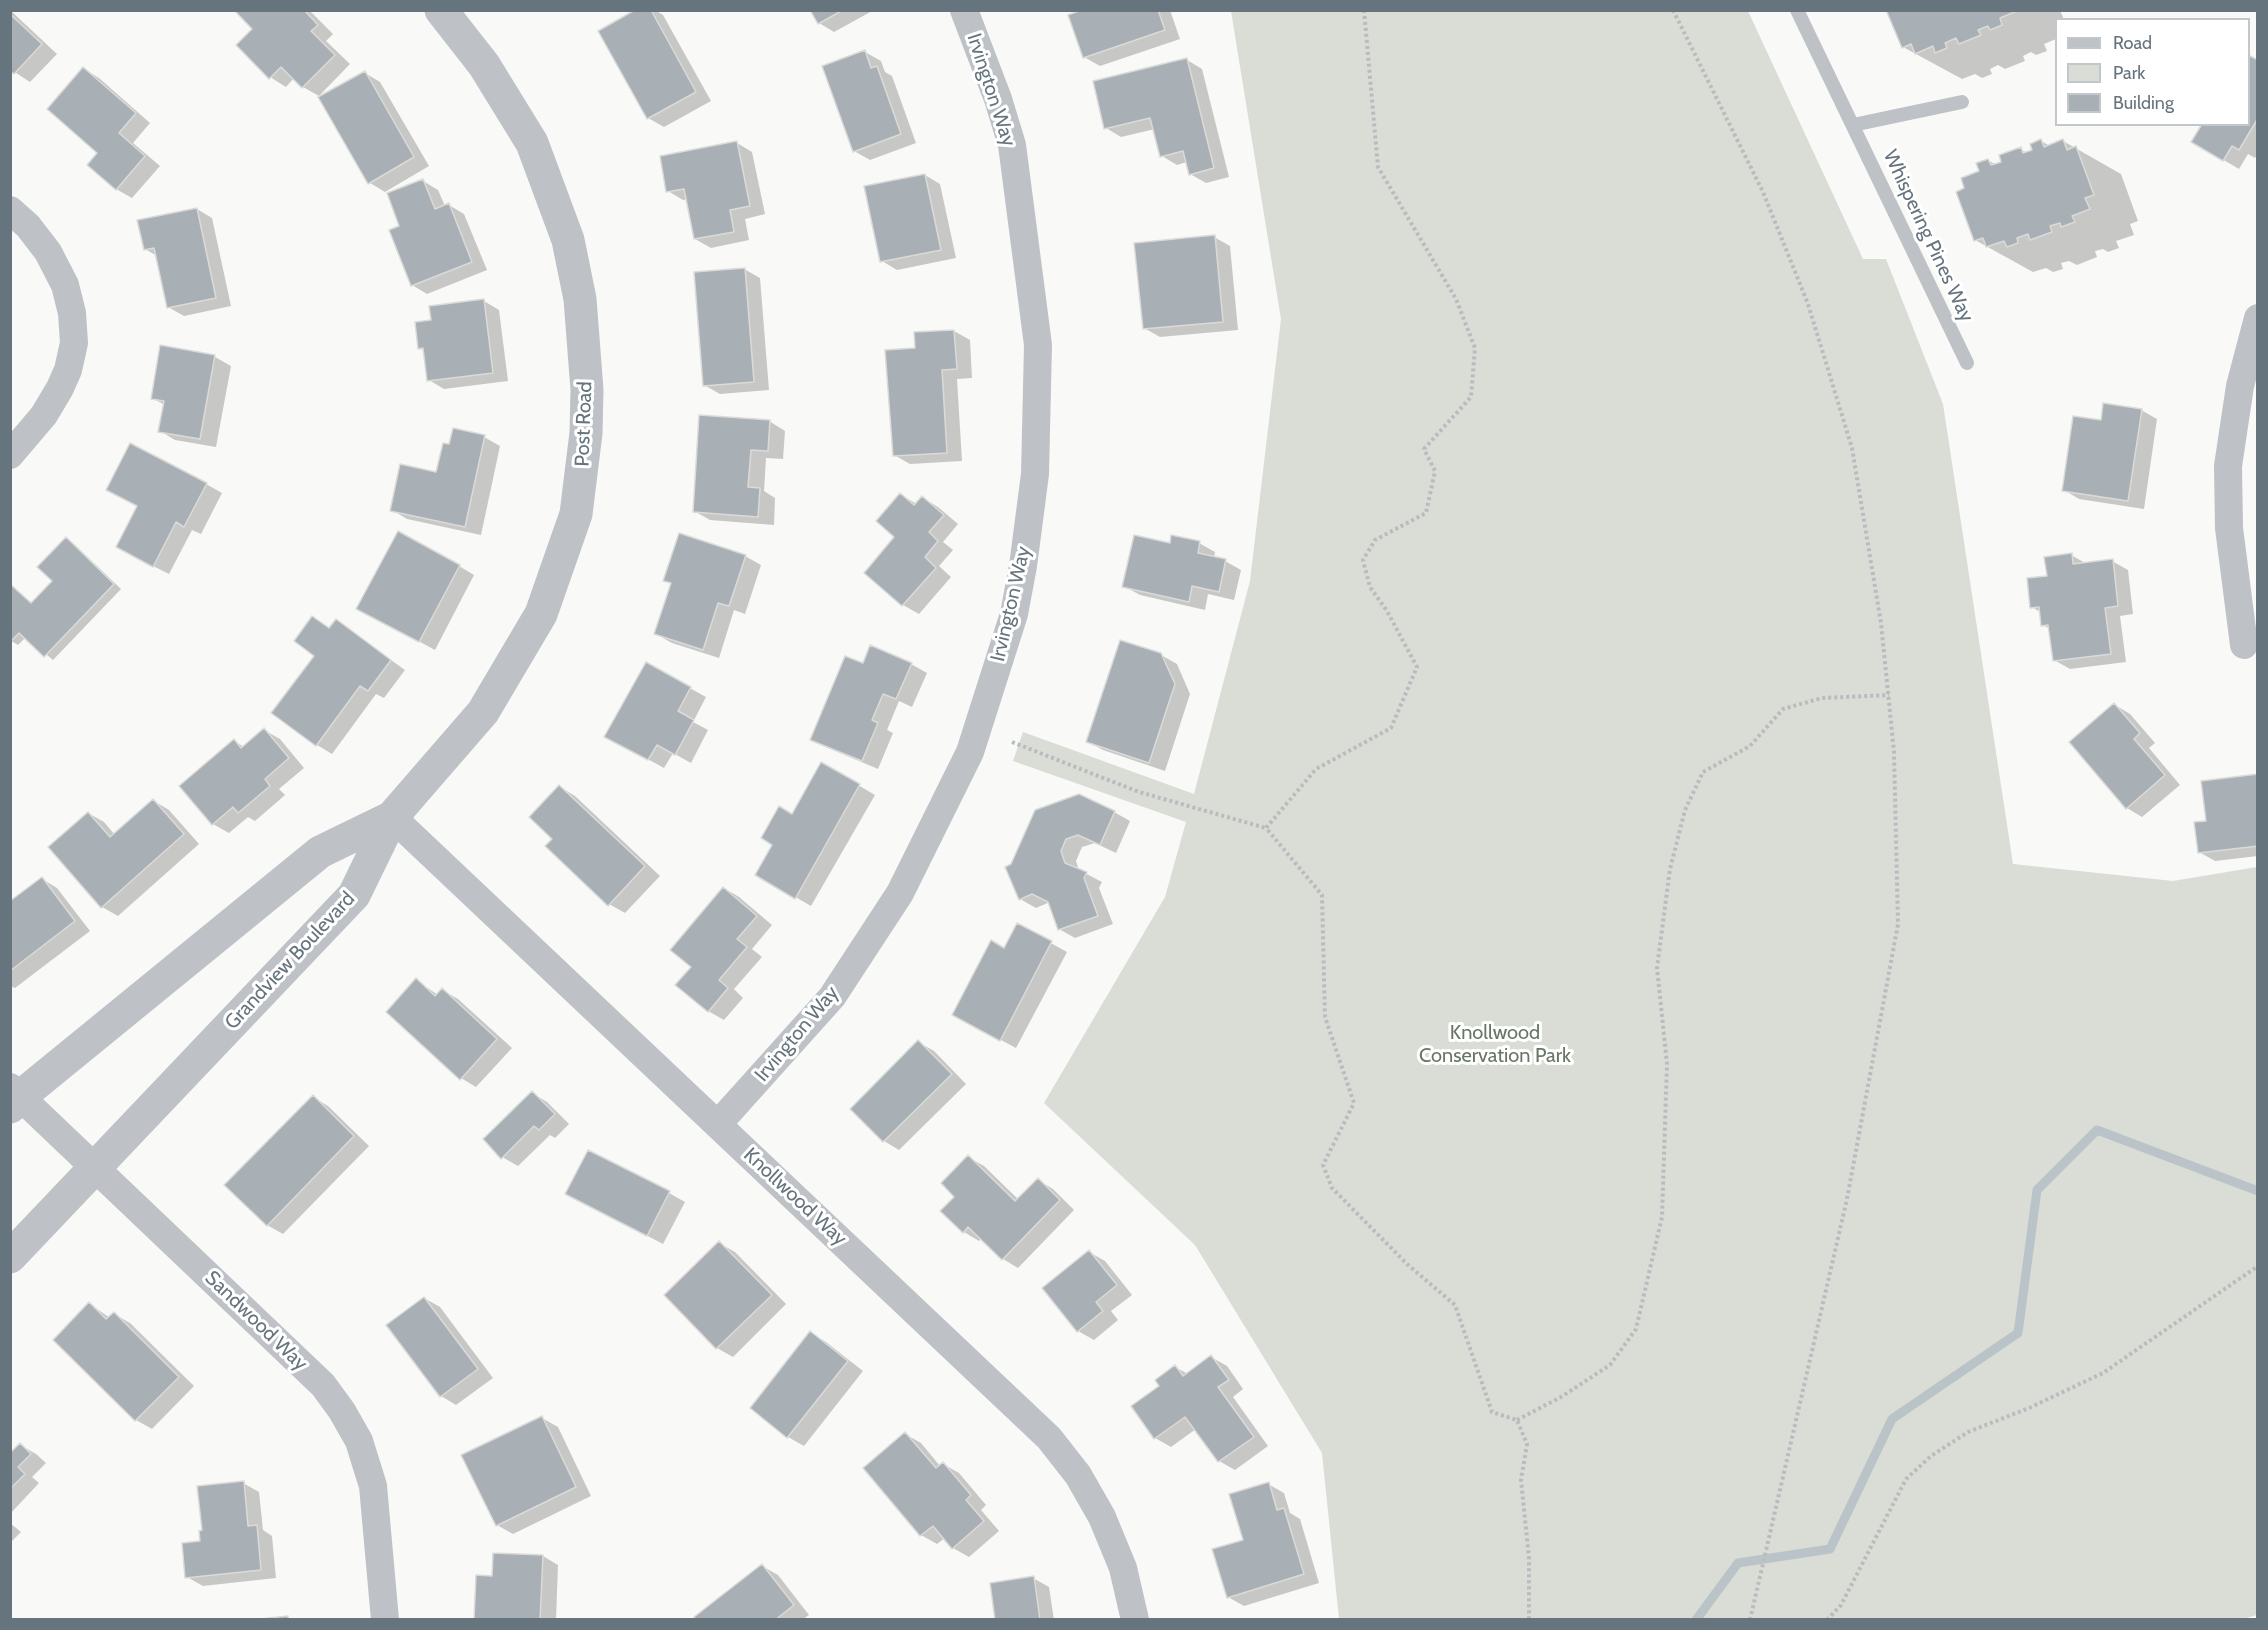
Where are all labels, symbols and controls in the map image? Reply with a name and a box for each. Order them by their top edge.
legend [2055,18,2250,126]
street label: Irvington Way [961,31,1021,149]
text: Road [2113,32,2152,54]
text: Park [2113,62,2145,84]
text: Building [2113,92,2174,114]
street label: Whispering Pines Way [1878,146,1978,326]
street label: Post Road [571,381,597,467]
street label: Irvington Way [986,544,1036,664]
street label: Grandview Boulevard [220,887,360,1035]
street label: Irvington Way [750,981,844,1087]
park label: Knollwood Conservation Park [1419,1021,1571,1068]
street label: Knollwood Way [738,1143,852,1251]
street label: Sandwood Way [200,1266,312,1376]

